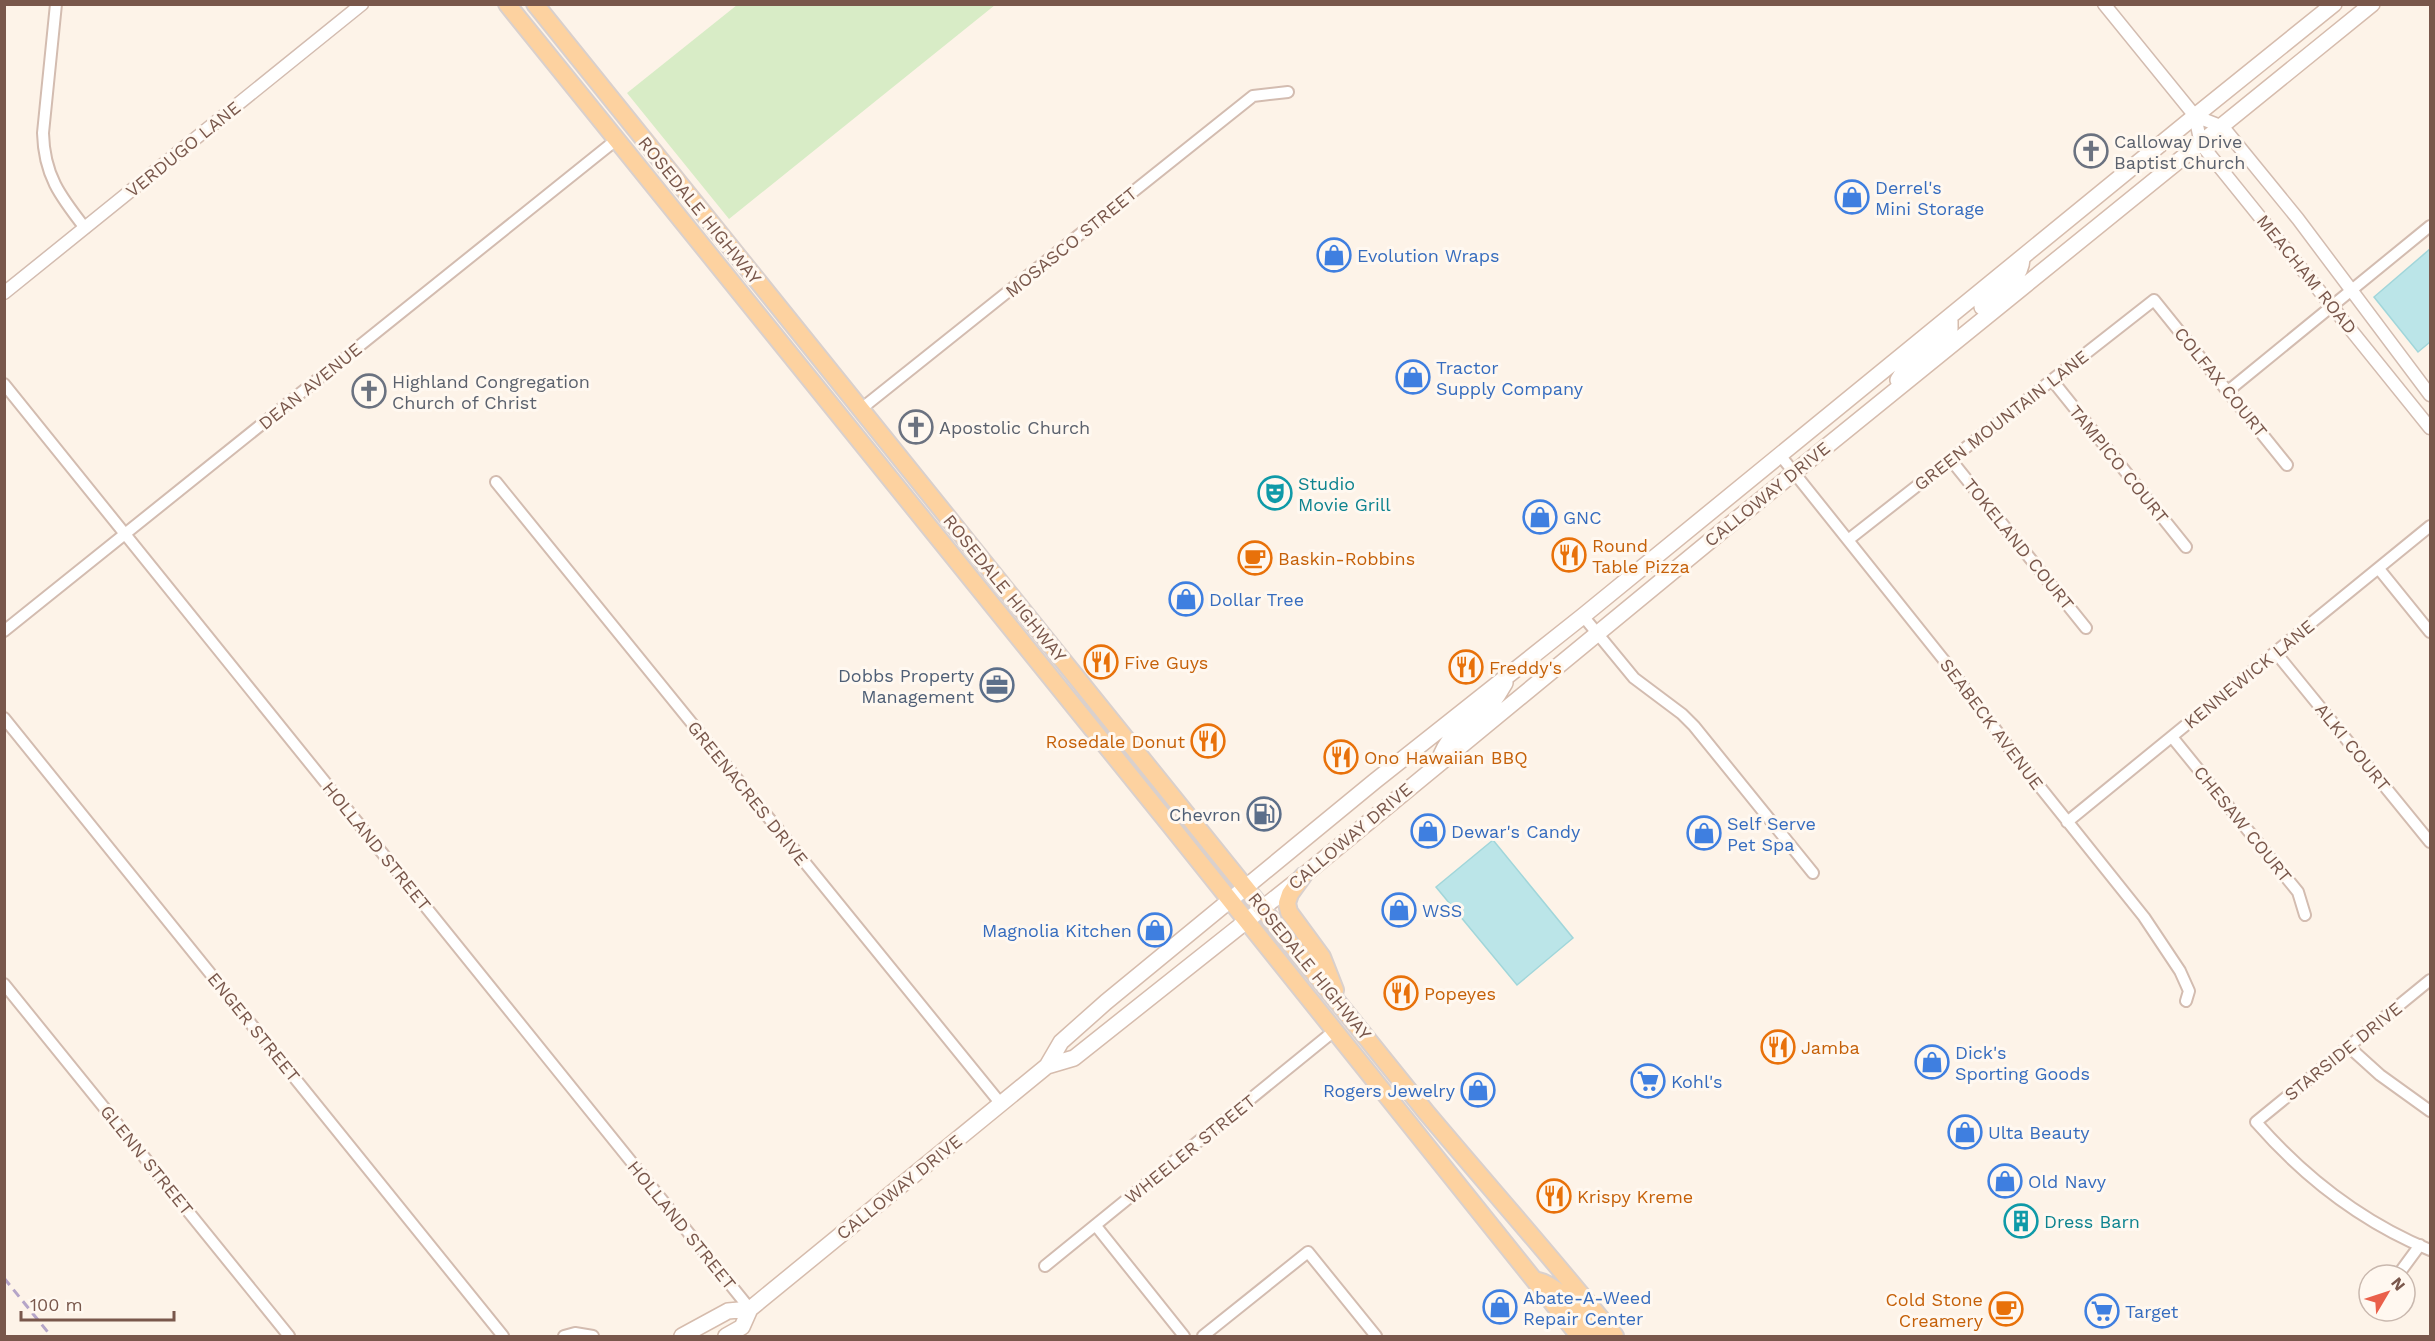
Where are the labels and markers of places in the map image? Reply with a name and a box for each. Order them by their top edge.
place label: Calloway Drive Baptist Church [2114,131,2245,173]
church icon: Calloway Drive Baptist Church [2073,133,2109,169]
place label: Derrel's Mini Storage [1875,177,1984,219]
shop icon: Derrel's Mini Storage [1834,179,1870,215]
shop icon: Evolution Wraps [1316,237,1352,273]
place label: Evolution Wraps [1357,245,1500,266]
place label: Tractor Supply Company [1436,357,1584,399]
shop icon: Tractor Supply Company [1395,359,1431,395]
place label: Highland Congregation Church of Christ [392,371,590,413]
church icon: Highland Congregation Church of Christ [351,373,387,409]
church icon: Apostolic Church [898,409,934,445]
place label: Apostolic Church [939,417,1090,438]
place label: Studio Movie Grill [1298,473,1391,515]
theatre icon: Studio Movie Grill [1257,475,1293,511]
shop icon: GNC [1522,499,1558,535]
place label: GNC [1563,507,1602,528]
place label: Round Table Pizza [1592,535,1690,577]
restaurant icon: Round Table Pizza [1551,537,1587,573]
cafe icon: Baskin-Robbins [1237,540,1273,576]
place label: Baskin-Robbins [1278,548,1415,569]
shop icon: Dollar Tree [1168,581,1204,617]
place label: Dollar Tree [1209,589,1304,610]
restaurant icon: Five Guys [1083,644,1119,680]
restaurant icon: Freddy's [1448,649,1484,685]
place label: Five Guys [1124,652,1208,673]
place label: Freddy's [1489,657,1562,678]
place label: Dobbs Property Management [838,665,975,707]
office icon: Dobbs Property Management [979,667,1015,703]
restaurant icon: Rosedale Donut [1190,723,1226,759]
place label: Rosedale Donut [1046,731,1185,752]
restaurant icon: Ono Hawaiian BBQ [1323,739,1359,775]
place label: Ono Hawaiian BBQ [1364,747,1528,768]
fuel station icon: Chevron [1246,796,1282,832]
place label: Chevron [1169,804,1241,825]
shop icon: Dewar's Candy [1410,813,1446,849]
place label: Self Serve Pet Spa [1727,813,1816,855]
shop icon: Self Serve Pet Spa [1686,815,1722,851]
place label: Dewar's Candy [1451,821,1581,842]
shop icon: WSS [1381,892,1417,928]
place label: WSS [1422,900,1462,921]
shop icon: Magnolia Kitchen [1137,912,1173,948]
place label: Magnolia Kitchen [982,920,1132,941]
restaurant icon: Popeyes [1383,975,1419,1011]
place label: Popeyes [1424,983,1496,1004]
restaurant icon: Jamba [1760,1029,1796,1065]
place label: Jamba [1801,1037,1860,1058]
place label: Dick's Sporting Goods [1955,1042,2090,1084]
shop icon: Dick's Sporting Goods [1914,1044,1950,1080]
supermarket icon: Kohl's [1630,1063,1666,1099]
place label: Kohl's [1671,1071,1723,1092]
shop icon: Rogers Jewelry [1460,1072,1496,1108]
place label: Rogers Jewelry [1323,1080,1456,1101]
shop icon: Ulta Beauty [1947,1114,1983,1150]
place label: Ulta Beauty [1988,1122,2090,1143]
shop icon: Old Navy [1987,1163,2023,1199]
place label: Old Navy [2028,1171,2107,1192]
restaurant icon: Krispy Kreme [1536,1178,1572,1214]
place label: Krispy Kreme [1577,1186,1693,1207]
building icon: Dress Barn [2003,1203,2039,1239]
place label: Dress Barn [2044,1211,2140,1232]
place label: Abate-A-Weed Repair Center [1523,1287,1652,1329]
shop icon: Abate-A-Weed Repair Center [1482,1289,1518,1325]
place label: Cold Stone Creamery [1886,1289,1984,1331]
cafe icon: Cold Stone Creamery [1988,1291,2024,1327]
supermarket icon: Target [2084,1293,2120,1329]
place label: Target [2125,1301,2179,1322]

